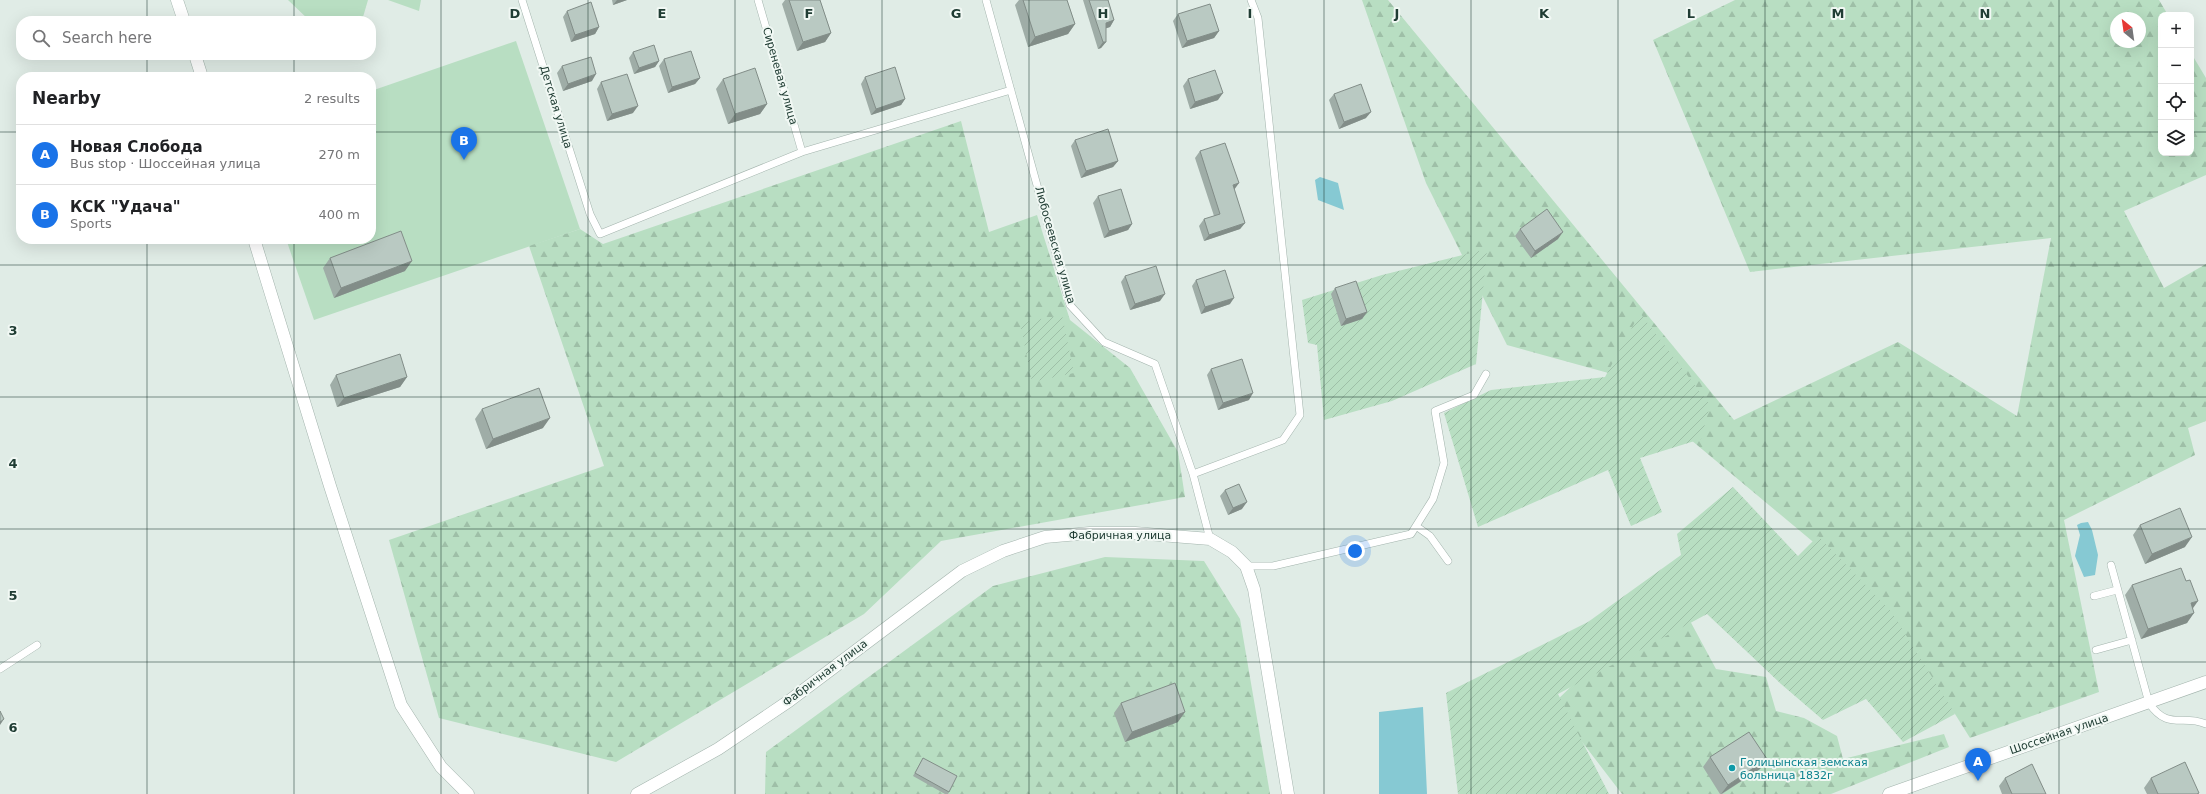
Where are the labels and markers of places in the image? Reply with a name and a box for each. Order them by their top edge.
pin: B [451,127,477,160]
pin: A [1965,748,1991,781]
place label: Голицынская земская больница 1832г [1740,756,1868,782]
marker: Голицынская земская больница 1832г [1727,763,1737,773]

